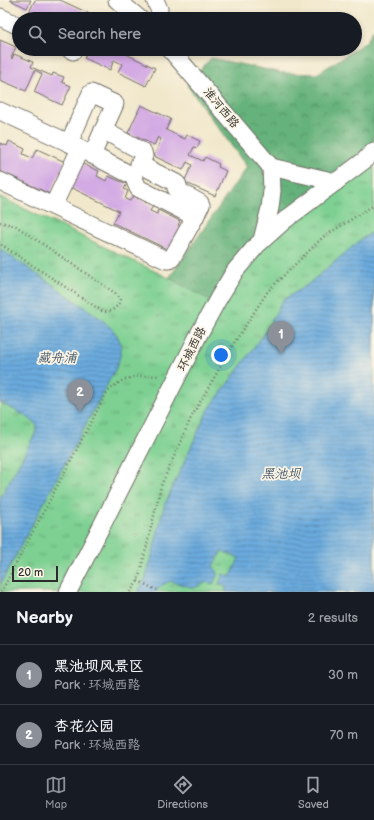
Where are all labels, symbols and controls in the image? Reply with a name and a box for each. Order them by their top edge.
search box [12,12,362,56]
icon: search [26,23,48,45]
text: Search here [58,25,141,44]
street label: 淮河西路 [200,85,242,131]
pin: 1 [268,321,294,354]
street label: 环城西路 [174,324,210,374]
your location [211,345,231,365]
water label: 藏舟浦 [37,350,78,366]
pin: 2 [67,379,93,412]
water label: 黑池坝 [261,466,301,482]
scale bar [12,564,58,583]
text: 20 m [18,566,43,579]
text: Nearby [16,608,73,628]
text: 2 results [308,610,358,626]
text: 黑池坝风景区 [54,657,144,676]
text: 1 [26,667,32,683]
text: 30 m [328,667,358,683]
text: Park · 环城西路 [54,677,141,693]
text: 杏花公园 [54,717,114,736]
text: 2 [25,727,33,743]
text: 70 m [330,727,358,743]
text: Park · 环城西路 [54,737,141,753]
tab: Map [45,774,67,811]
tab: Directions [157,774,208,811]
tab: Saved [298,774,329,811]

